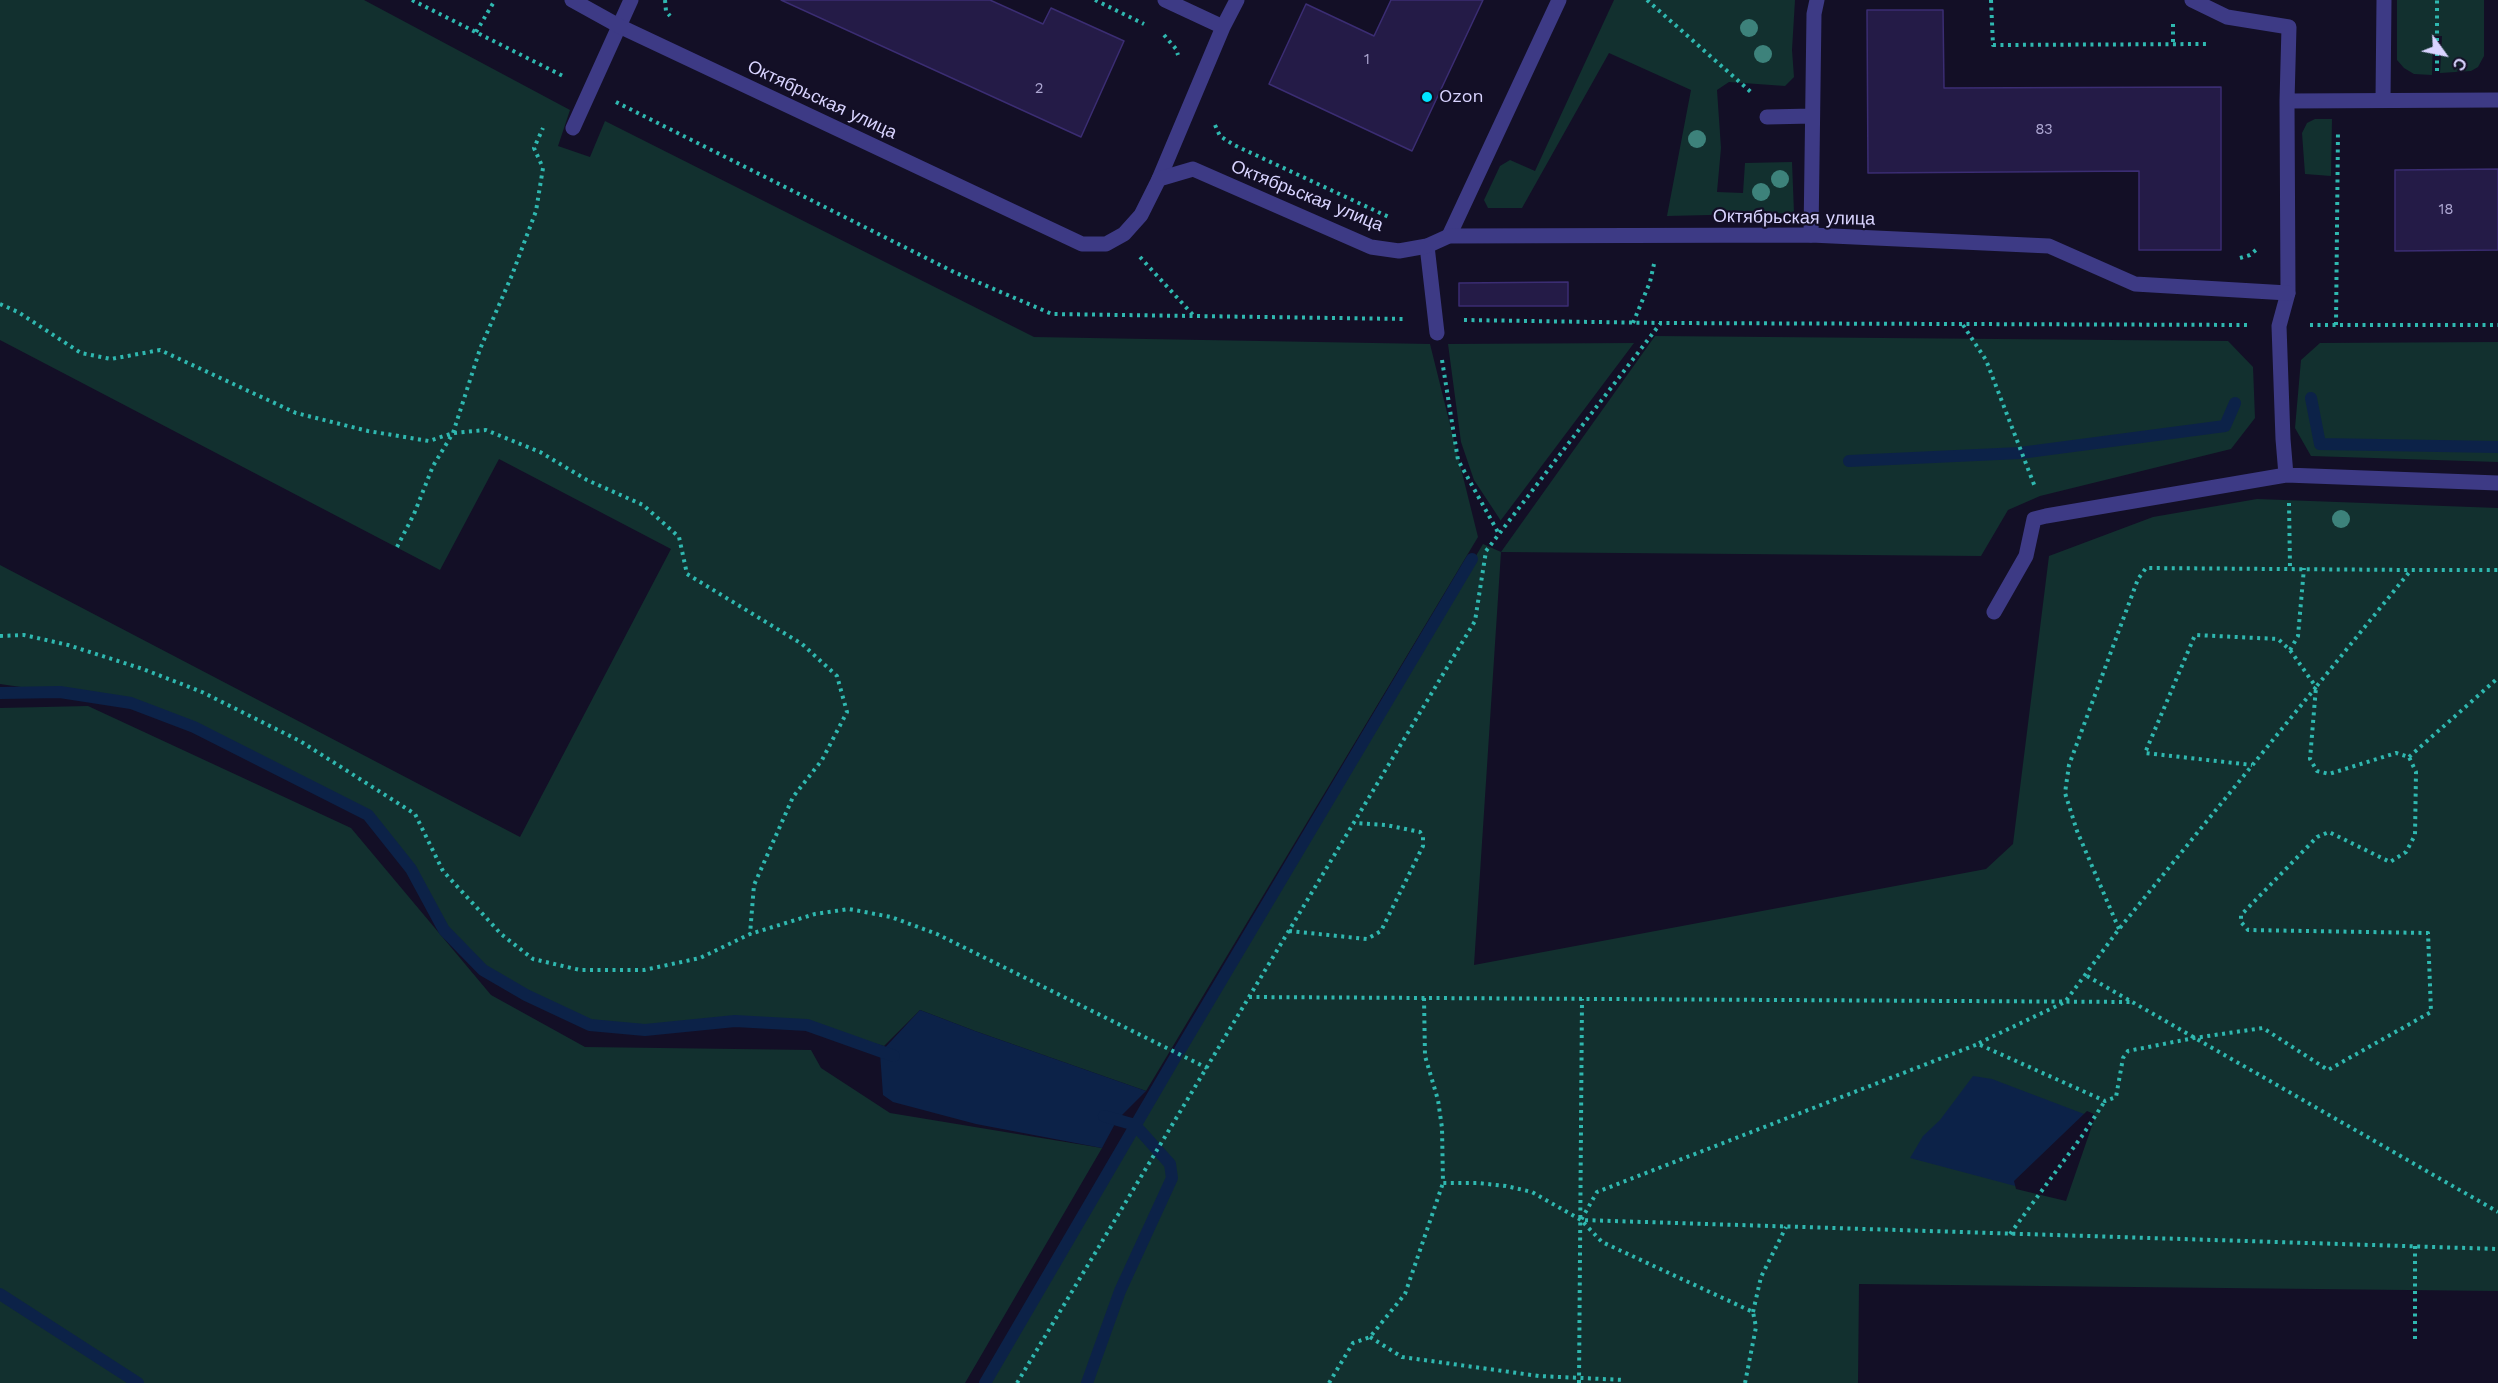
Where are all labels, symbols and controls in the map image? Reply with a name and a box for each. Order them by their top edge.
north arrow [2414,24,2474,84]
house number: 1 [1364,51,1370,69]
text: С [2448,54,2471,74]
street label: Октябрьская улица [744,56,900,144]
house number: 2 [1035,80,1043,98]
place label: Ozon [1439,86,1484,108]
marker: Ozon [1420,90,1434,104]
house number: 83 [2035,121,2053,139]
street label: Октябрьская улица [1228,156,1386,236]
house number: 18 [2438,201,2454,219]
street label: Октябрьская улица [1713,206,1875,230]

